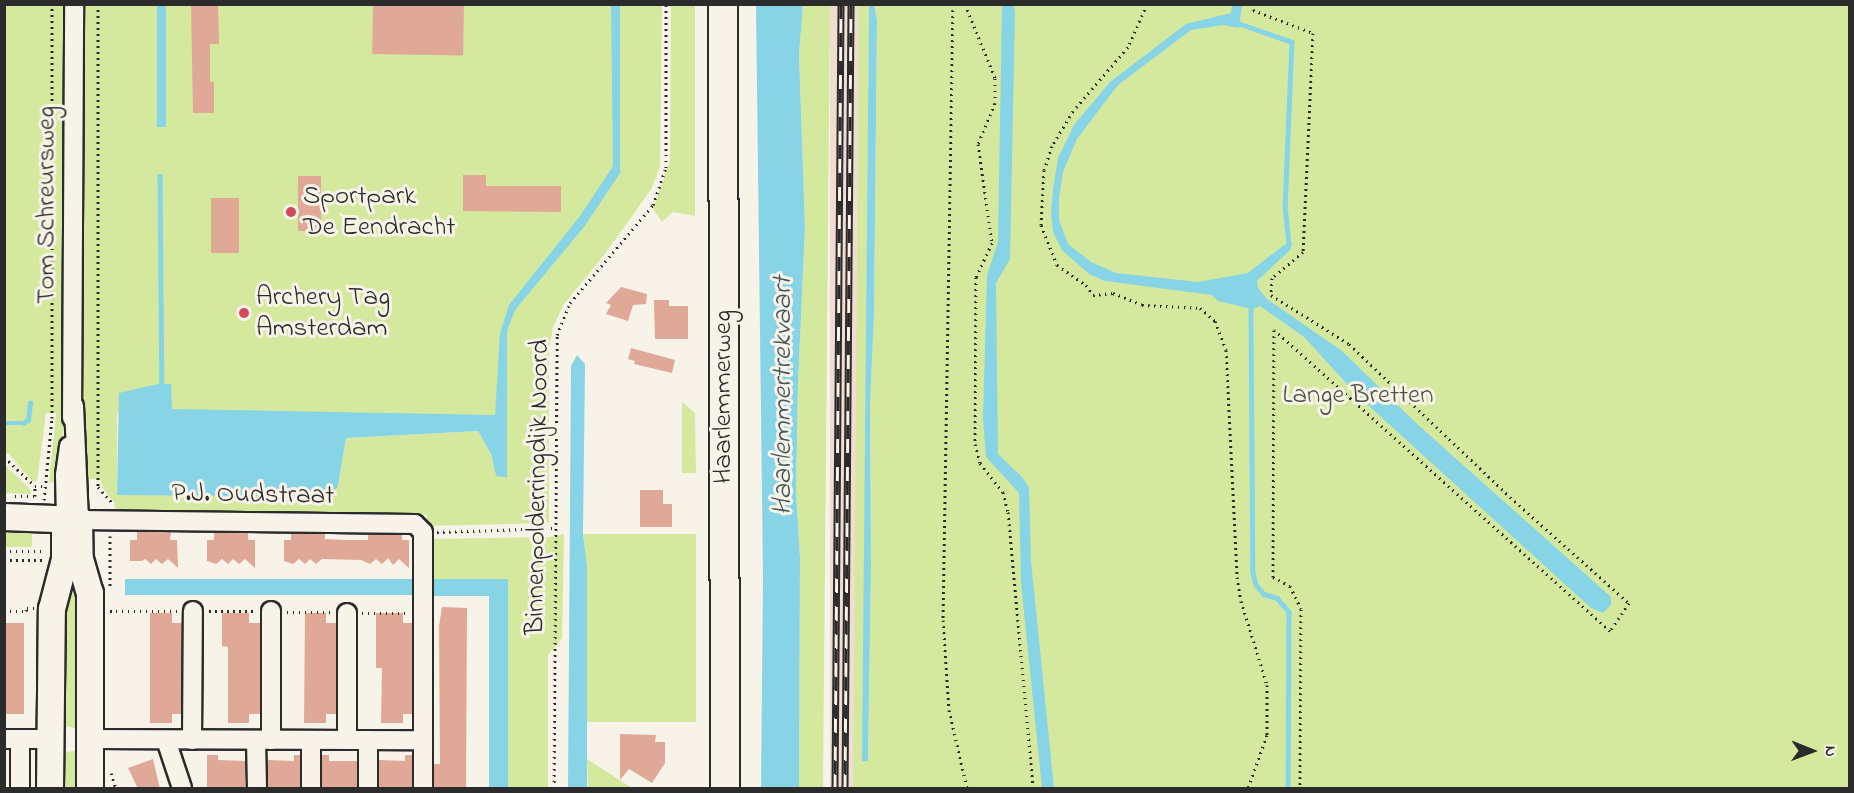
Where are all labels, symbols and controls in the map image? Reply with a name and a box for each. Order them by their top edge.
street label: Tom Schreursweg [31,106,63,304]
place label: Sportpark De Eendracht [303,180,455,243]
marker: Sportpark De Eendracht [284,205,298,219]
water label: Haarlemmertrekvaart [767,276,801,516]
place label: Archery Tag Amsterdam [256,281,390,344]
marker: Archery Tag Amsterdam [237,306,251,320]
street label: Haarlemmerweg [708,310,740,484]
street label: Binnenpolderringdijk Noord [519,339,557,635]
park label: Lange Bretten [1282,380,1434,412]
street label: P.J. Oudstraat [171,477,335,513]
north arrow [1782,721,1842,781]
text: N [1818,746,1842,757]

